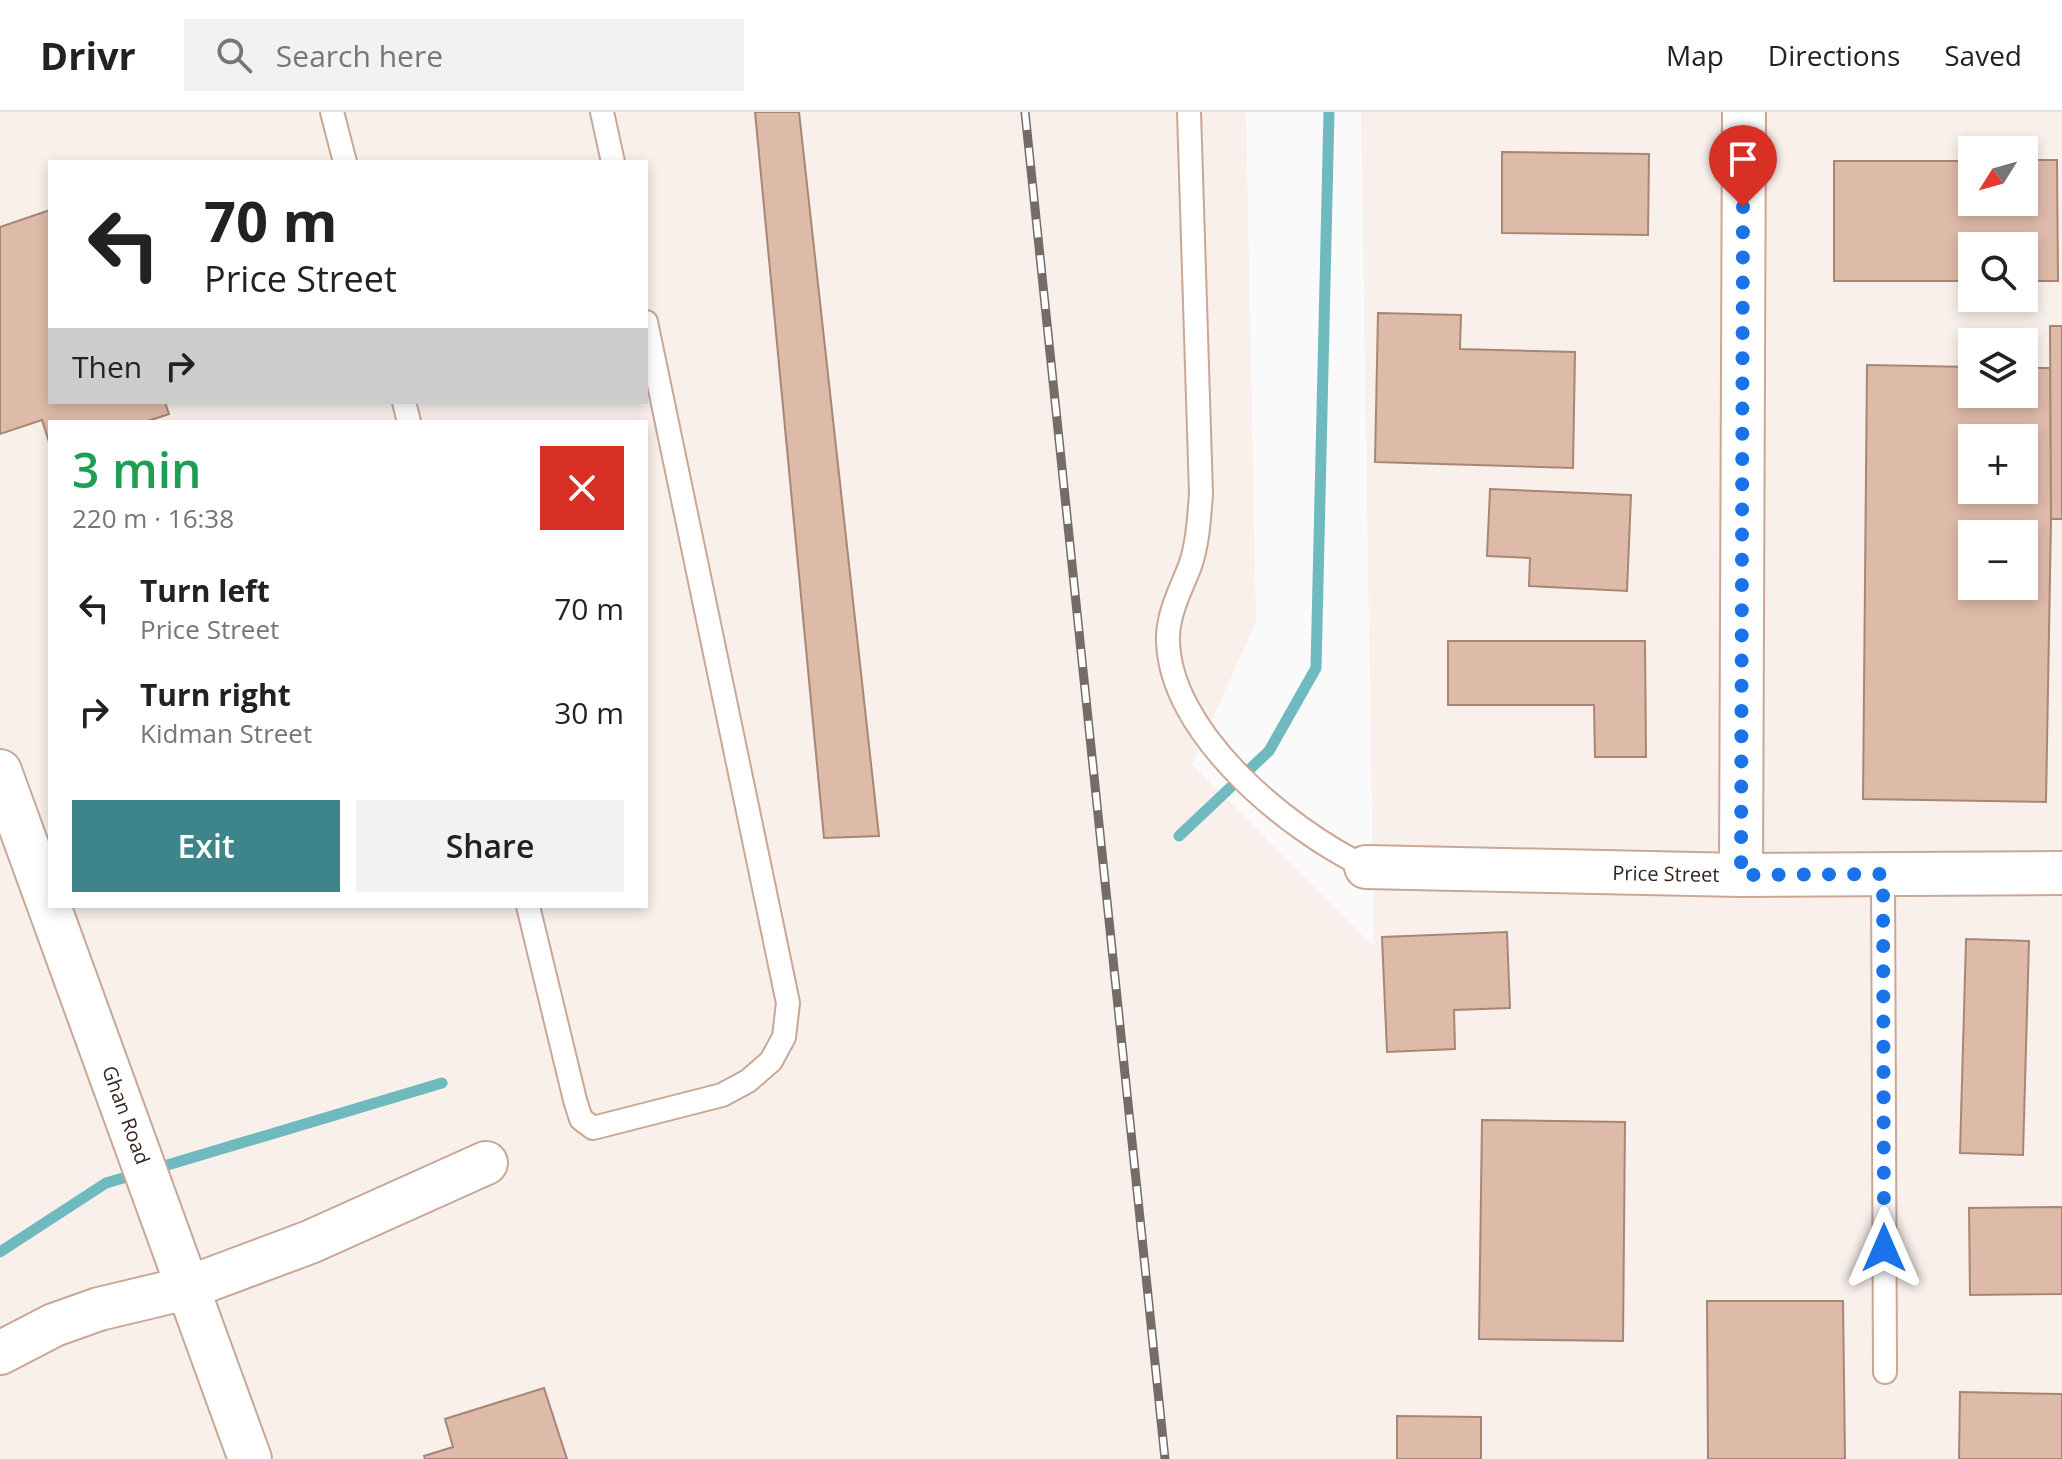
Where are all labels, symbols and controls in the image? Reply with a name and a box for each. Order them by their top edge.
search box [184,19,744,91]
text: Drivr [40,29,136,81]
icon: search [212,33,256,77]
text: Search here [276,35,443,76]
text: Map [1666,36,1724,74]
text: Directions [1768,36,1900,74]
text: Saved [1944,36,2022,74]
pin [1709,125,1777,207]
north arrow [1958,136,2038,216]
map controls [1958,136,2038,600]
icon: arrive [1721,137,1765,181]
text: 70 m [204,182,338,258]
icon: left [72,192,176,296]
button: search [1958,232,2038,312]
text: Price Street [204,254,397,303]
button: layers [1958,328,2038,408]
icon: right [158,344,202,388]
text: Then [72,346,142,387]
button: + [1958,424,2038,504]
text: 3 min [72,437,202,502]
button: close [540,446,624,530]
text: 220 m · 16:38 [72,500,234,536]
button: − [1958,520,2038,600]
text: Turn left [140,570,270,611]
icon: left [72,586,116,630]
text: 70 m [554,588,624,629]
text: Price Street [140,611,279,647]
text: Turn right [140,674,291,715]
icon: right [72,690,116,734]
text: 30 m [554,692,624,733]
text: Kidman Street [140,715,312,751]
button: Exit [72,800,340,892]
button: Share [356,800,624,892]
street label: Price Street [1612,859,1720,888]
street label: Ghan Road [96,1062,157,1168]
position arrow [1842,1206,1926,1290]

